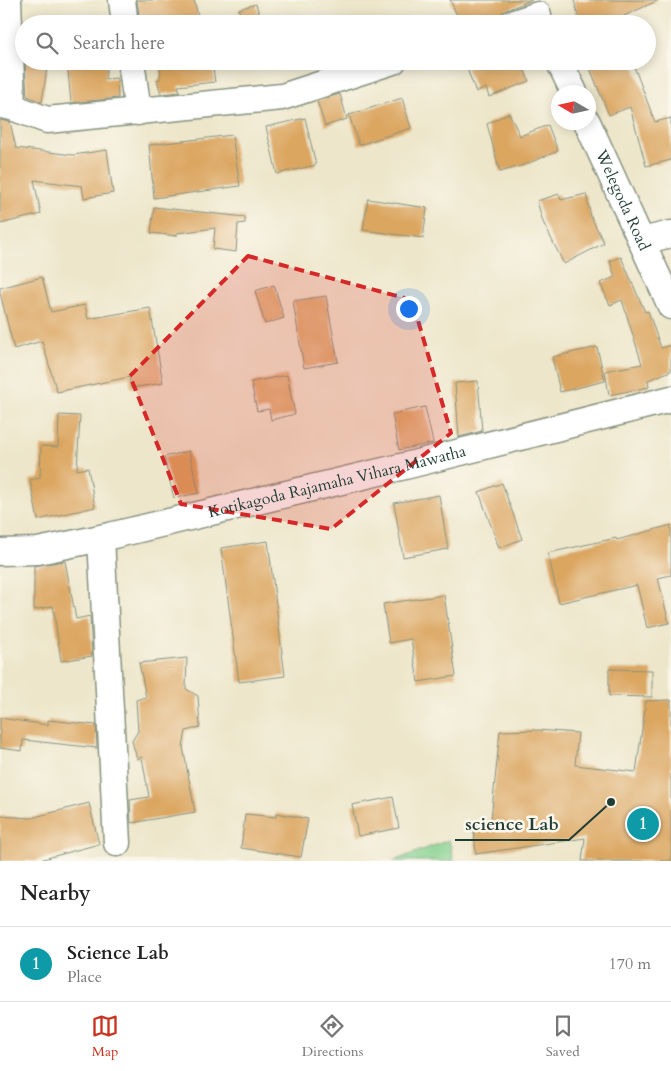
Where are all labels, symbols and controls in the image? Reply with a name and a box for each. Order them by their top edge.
search box [15,15,656,70]
icon: search [33,29,61,57]
text: Search here [73,30,165,56]
north arrow [551,85,596,130]
street label: Welegoda Road [590,145,656,255]
your location [396,296,422,322]
street label: Kotikagoda Rajamaha Vihara Mawatha [206,440,468,523]
pin: 1 [627,805,659,843]
callout: science Lab [455,807,569,840]
text: science Lab [465,812,559,837]
text: Nearby [20,879,91,908]
text: Science Lab [67,940,169,966]
text: 1 [32,953,40,975]
text: 170 m [609,953,651,975]
text: Place [67,966,102,988]
tab: Map [91,1012,119,1061]
tab: Directions [302,1012,363,1061]
tab: Saved [546,1012,580,1061]

